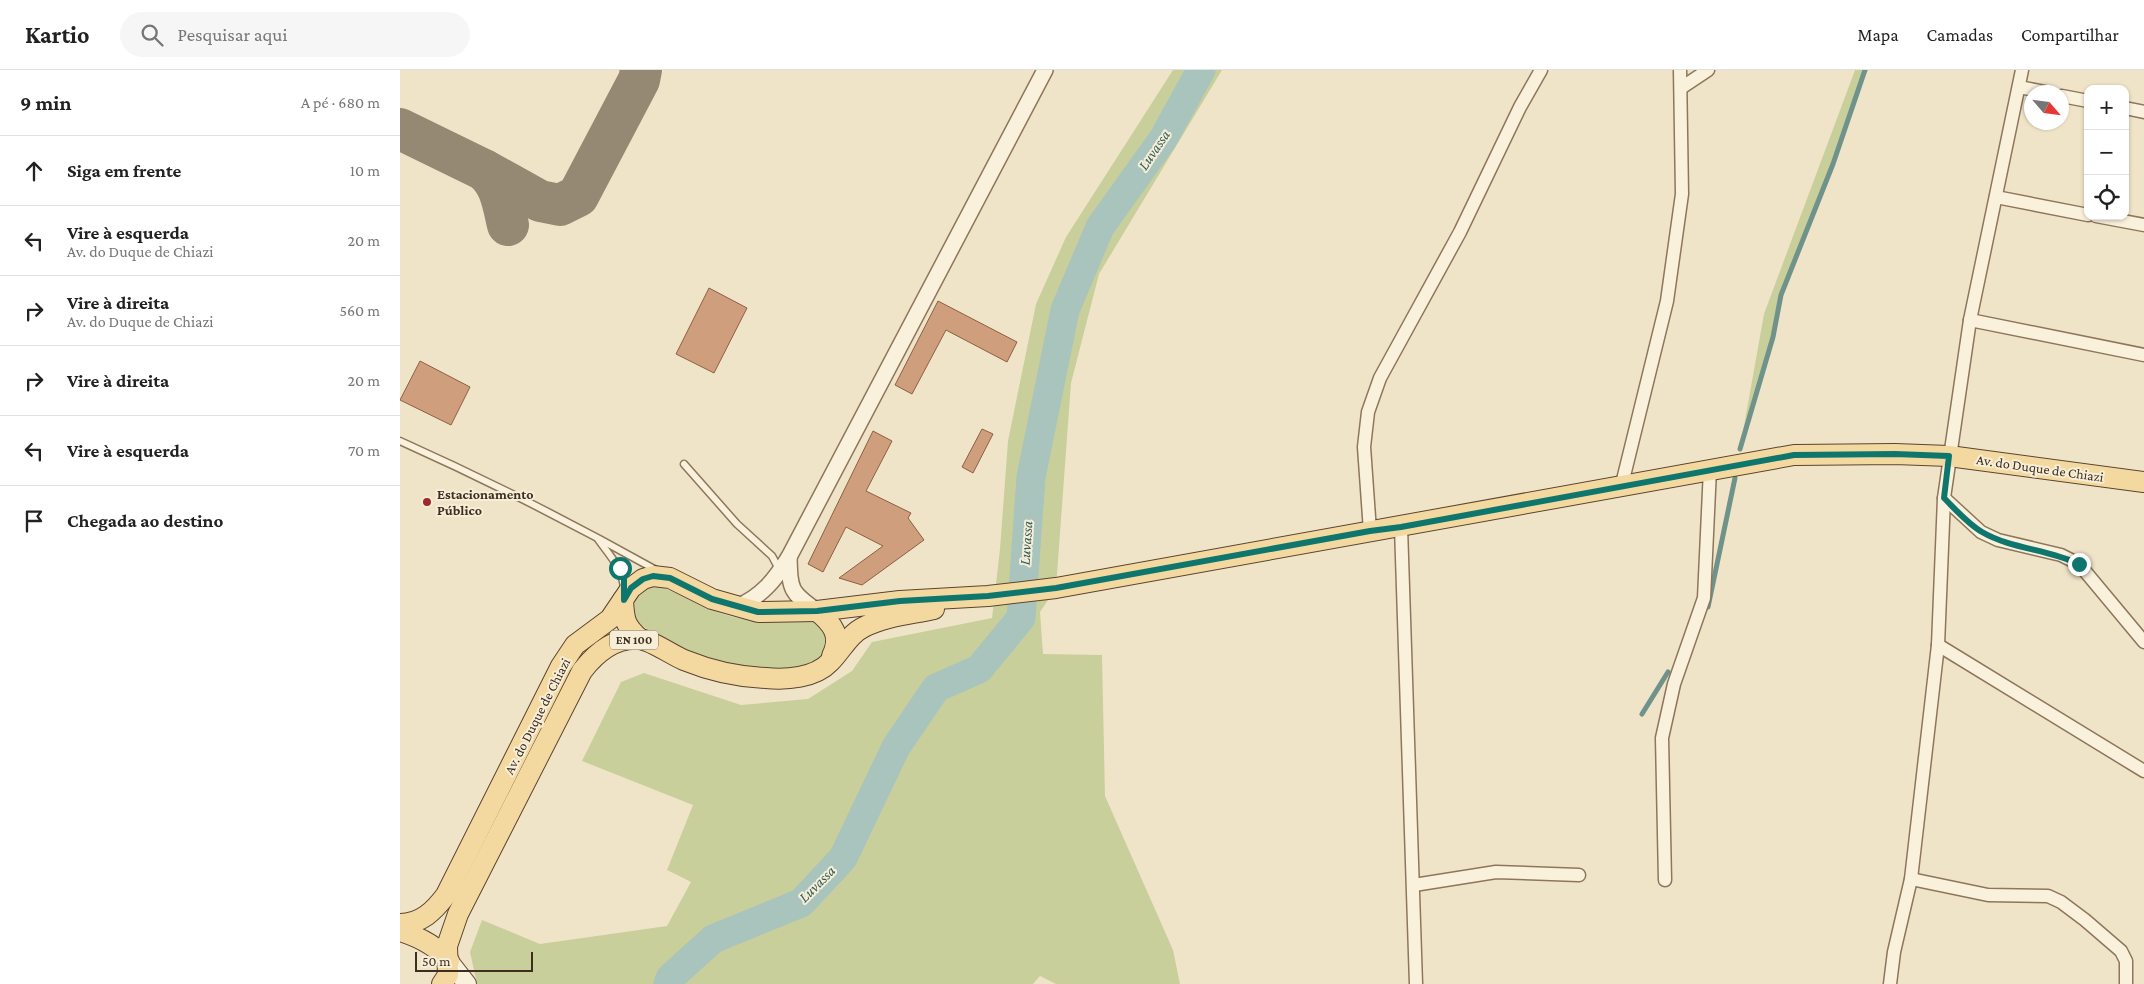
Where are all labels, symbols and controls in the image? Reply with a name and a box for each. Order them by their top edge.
search box [120,12,470,57]
text: Kartio [25,21,90,48]
icon: search [138,21,166,49]
text: Pesquisar aqui [178,24,287,45]
text: Mapa [1858,25,1899,45]
text: Camadas [1927,25,1993,45]
text: Compartilhar [2021,25,2119,45]
north arrow [2024,85,2069,130]
map controls [2084,85,2129,220]
button: + [2084,85,2129,130]
text: 9 min [20,91,71,115]
text: A pé · 680 m [301,94,380,111]
water label: Luvassa [1135,127,1173,173]
button: − [2084,130,2129,175]
icon: ahead [20,157,48,185]
text: Siga em frente [67,160,181,181]
text: 10 m [350,162,380,179]
button: locate [2084,175,2129,220]
text: Vire à esquerda [67,222,189,243]
icon: left [20,227,48,255]
text: 20 m [347,232,380,249]
text: Av. do Duque de Chiazi [67,243,213,260]
text: Vire à direita [67,292,169,313]
icon: right [20,297,48,325]
text: 560 m [339,302,380,319]
text: Av. do Duque de Chiazi [67,313,213,330]
icon: right [20,367,48,395]
text: Vire à direita [67,370,169,391]
text: 20 m [347,372,380,389]
icon: left [20,437,48,465]
text: Vire à esquerda [67,440,189,461]
text: 70 m [348,442,380,459]
street label: Av. do Duque de Chiazi [1975,451,2105,485]
place label: Estacionamento Público [437,486,534,518]
marker: Estacionamento Público [421,496,433,508]
icon: arrive [20,507,48,535]
text: Chegada ao destino [67,510,223,531]
water label: Luvassa [1016,520,1036,566]
route end [2068,553,2091,576]
route start [609,557,632,580]
road number: EN 100 [610,630,658,650]
street label: Av. do Duque de Chiazi [501,655,573,777]
water label: Luvassa [796,863,838,905]
scale bar [415,949,532,972]
text: 50 m [422,953,450,969]

